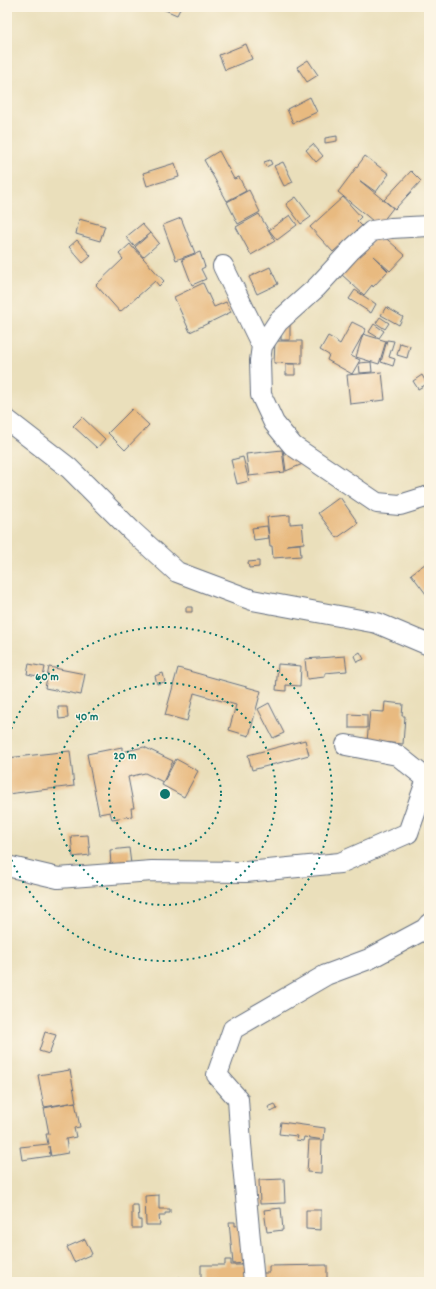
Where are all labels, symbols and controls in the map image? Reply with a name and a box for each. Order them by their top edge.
text: 60 m [35,669,59,686]
text: 40 m [76,709,98,726]
text: 20 m [114,748,136,765]
centre of rings [158,787,172,801]

